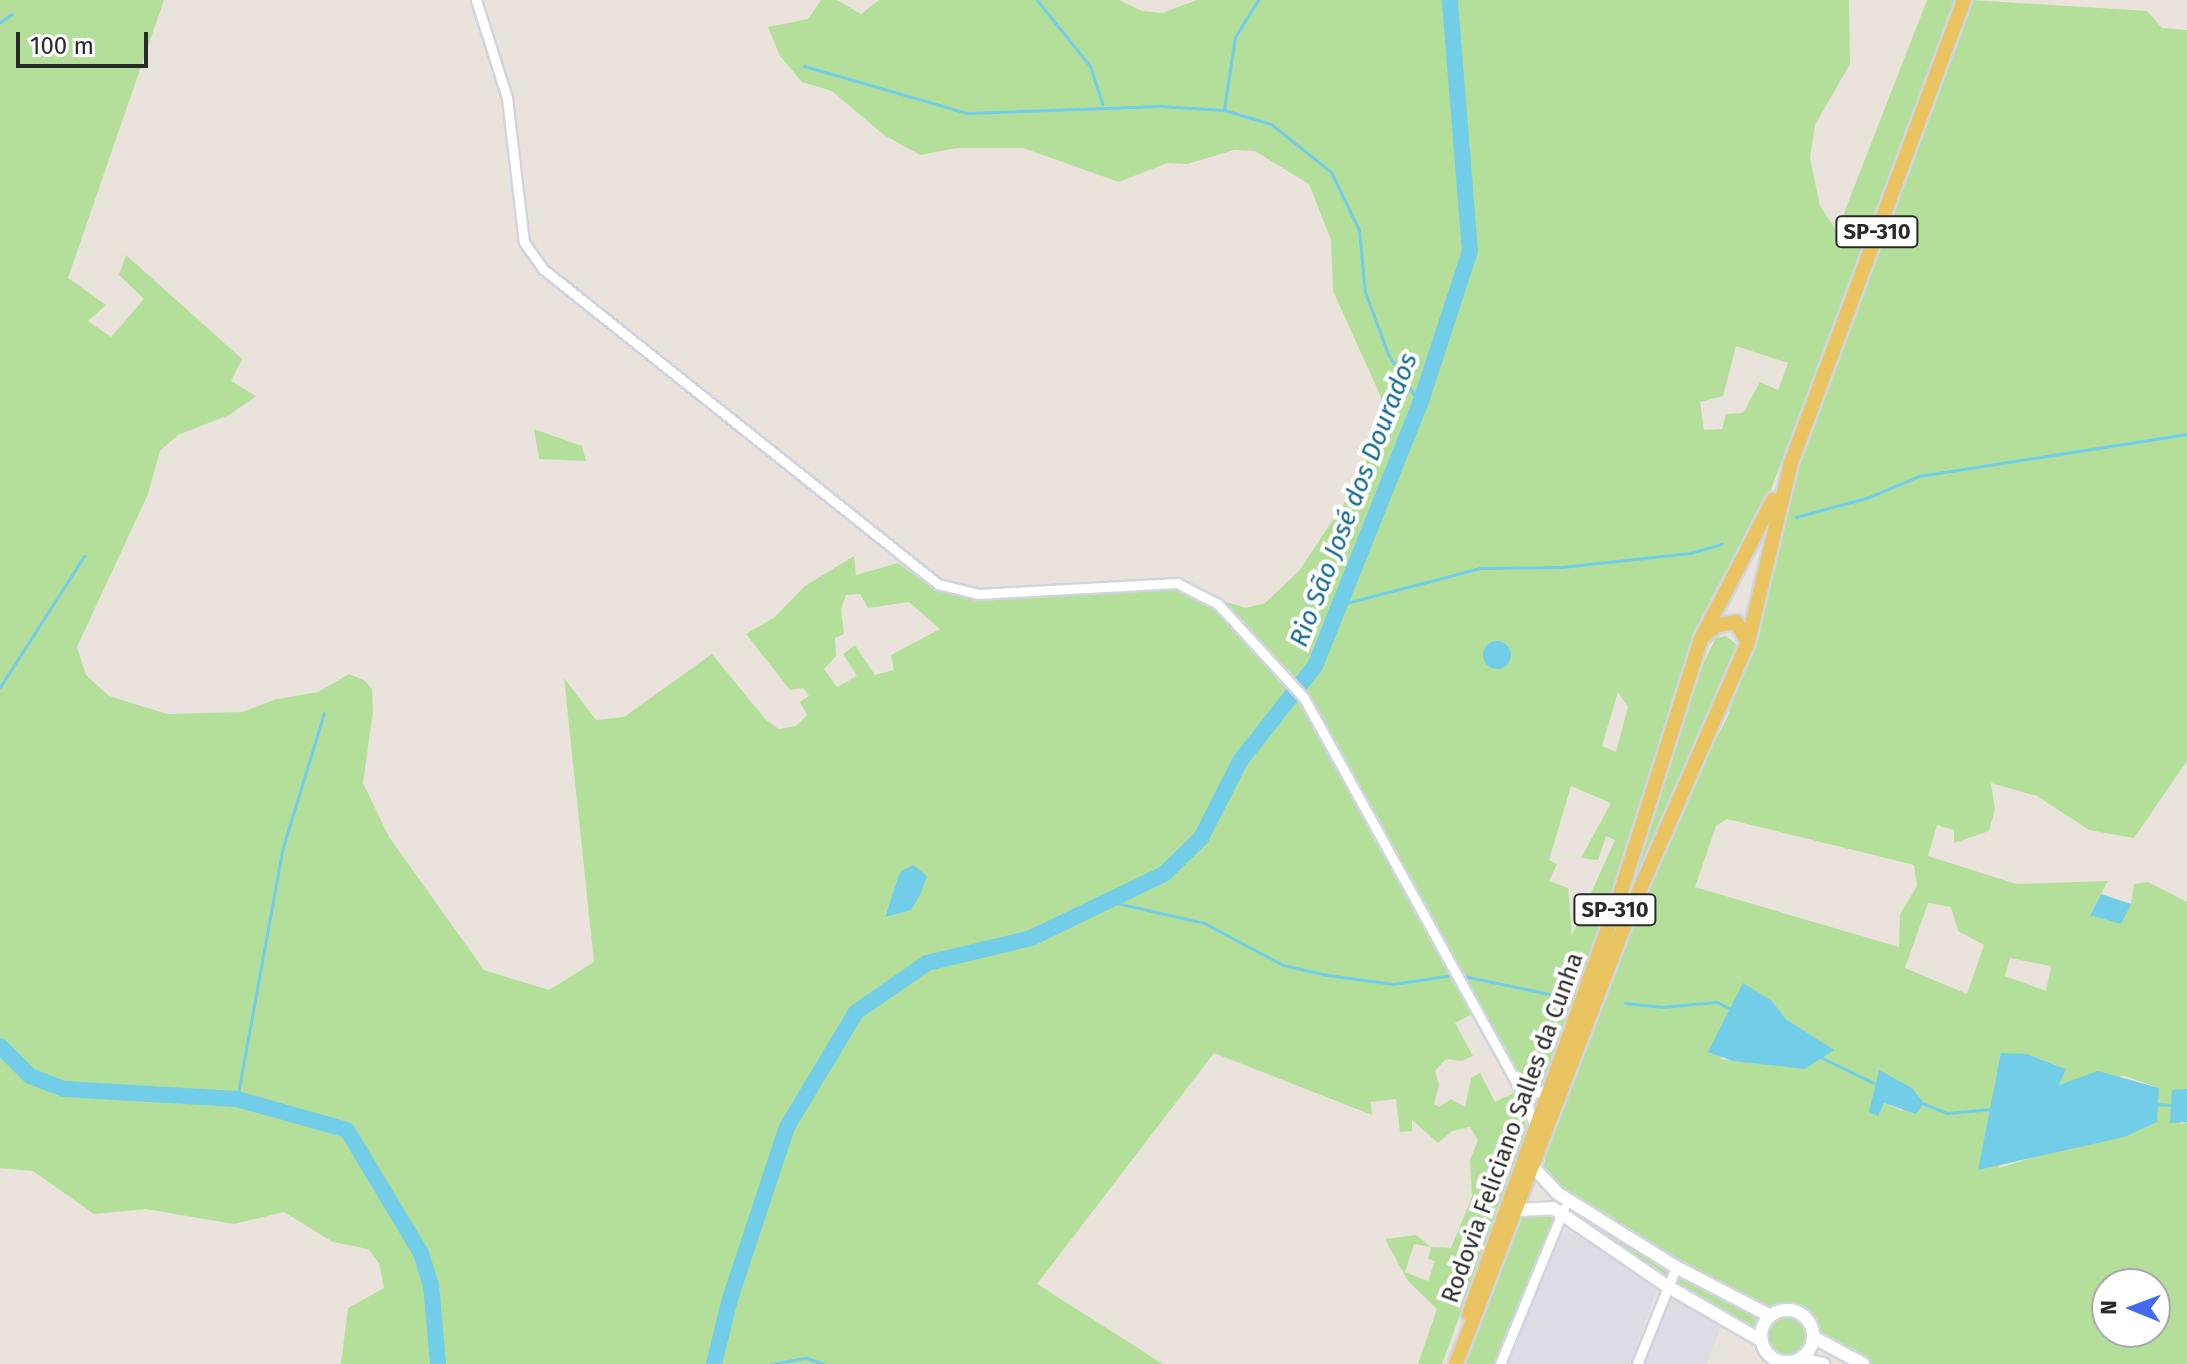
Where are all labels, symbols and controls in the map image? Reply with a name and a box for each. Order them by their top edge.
scale bar [20,16,152,66]
text: 100 m [30,32,94,60]
road number: SP-310 [1835,214,1919,250]
water label: Rio São José dos Dourados [1284,349,1424,651]
road number: SP-310 [1573,892,1657,928]
street label: Rodovia Feliciano Salles da Cunha [1436,949,1590,1307]
north arrow [2091,1268,2171,1348]
text: N [2095,1300,2122,1315]

